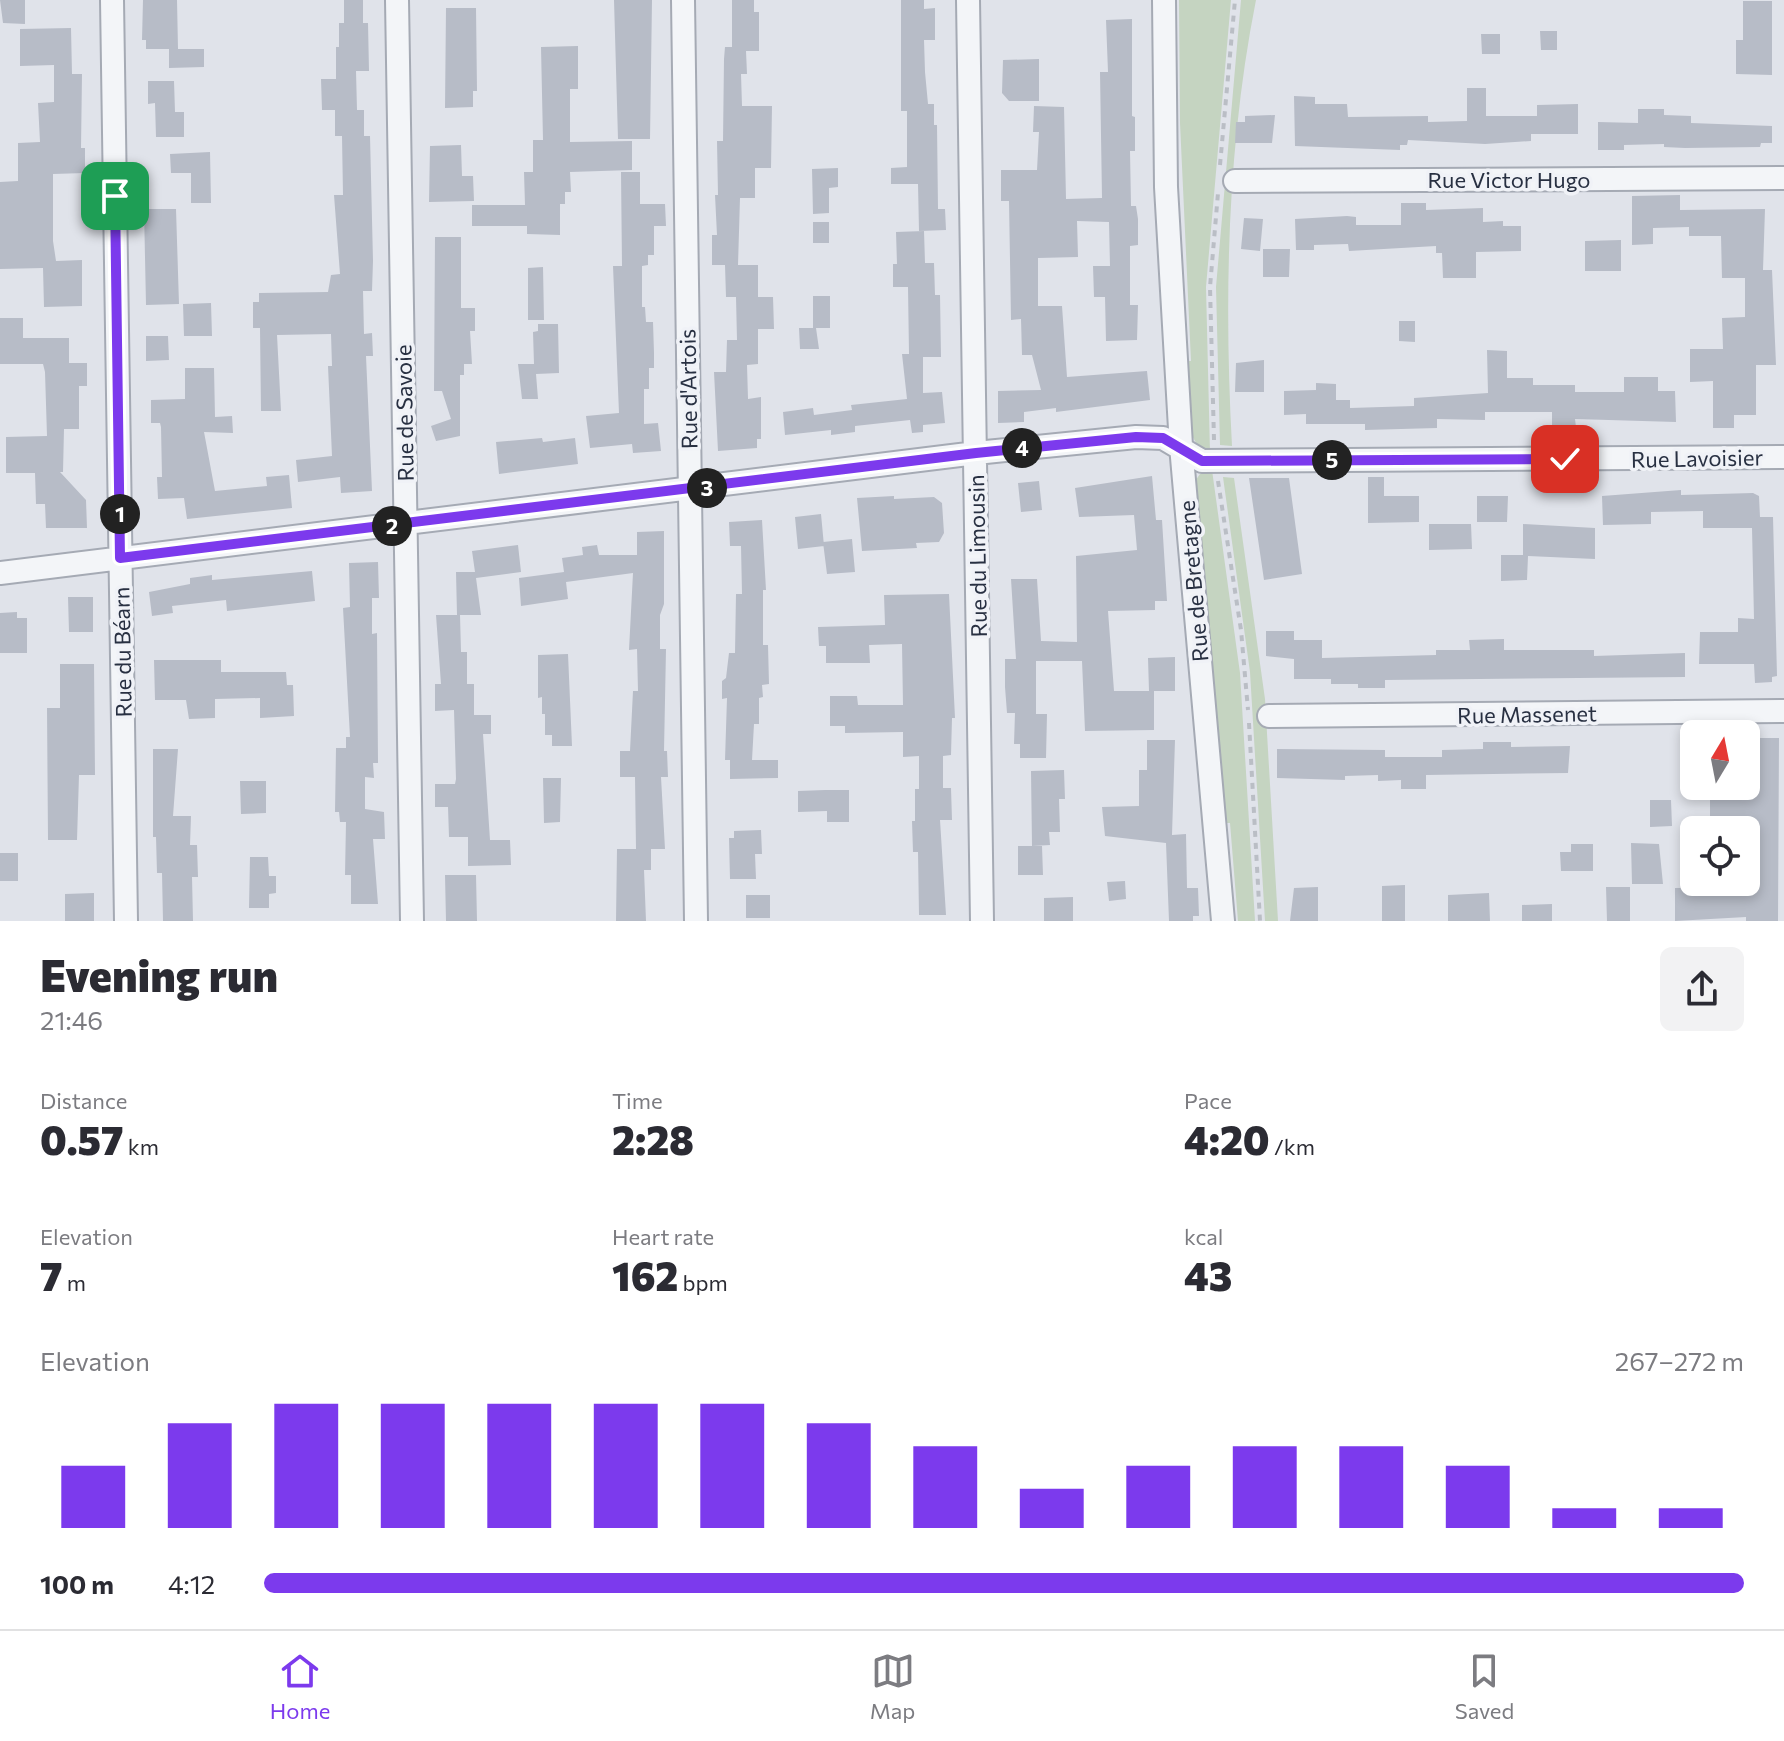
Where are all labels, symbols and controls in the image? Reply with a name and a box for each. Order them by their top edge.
pin [81,162,149,230]
street label: Rue Victor Hugo [1428,166,1591,193]
icon: arrive [93,174,137,218]
street label: Rue d'Artois [673,329,703,449]
street label: Rue de Savoie [389,344,419,482]
pin [1531,425,1599,493]
pin: 4 [1002,428,1042,468]
text: 4 [1015,434,1029,461]
icon: check [1543,437,1587,481]
pin: 5 [1312,440,1352,480]
street label: Rue Lavoisier [1631,443,1764,473]
text: 5 [1326,446,1338,473]
pin: 3 [687,468,727,508]
text: 3 [701,474,713,501]
street label: Rue du Limousin [962,474,992,638]
pin: 1 [100,494,140,534]
street label: Rue de Bretagne [1172,499,1214,663]
text: 1 [115,500,125,527]
pin: 2 [372,506,412,546]
text: 2 [386,512,398,539]
street label: Rue du Béarn [107,586,137,718]
street label: Rue Massenet [1457,699,1597,729]
north arrow [1680,720,1760,800]
map controls [1680,720,1760,896]
button: locate [1680,816,1760,896]
text: Evening run [40,947,278,1001]
button: share [1660,947,1744,1031]
text: 21:46 [40,1004,103,1035]
text: Distance [40,1087,127,1114]
text: Time [612,1087,663,1114]
text: Pace [1184,1087,1232,1114]
text: 0.57 [40,1114,124,1163]
text: 2:28 [612,1114,694,1163]
text: 4:20 [1184,1114,1270,1163]
text: km [124,1133,159,1160]
text: /km [1270,1133,1315,1160]
text: Elevation [40,1223,133,1250]
text: Heart rate [612,1223,714,1250]
text: kcal [1184,1223,1223,1250]
text: 7 [40,1250,62,1299]
text: 162 [612,1250,678,1299]
text: 43 [1184,1250,1232,1299]
text: m [62,1269,86,1296]
text: bpm [678,1269,728,1296]
text: Elevation [40,1345,150,1376]
text: 267–272 m [1615,1345,1744,1376]
text: 100 m [40,1568,114,1599]
text: 4:12 [168,1568,215,1599]
tab: Home [270,1649,330,1724]
tab: Map [870,1649,915,1724]
tab: Saved [1455,1649,1514,1724]

